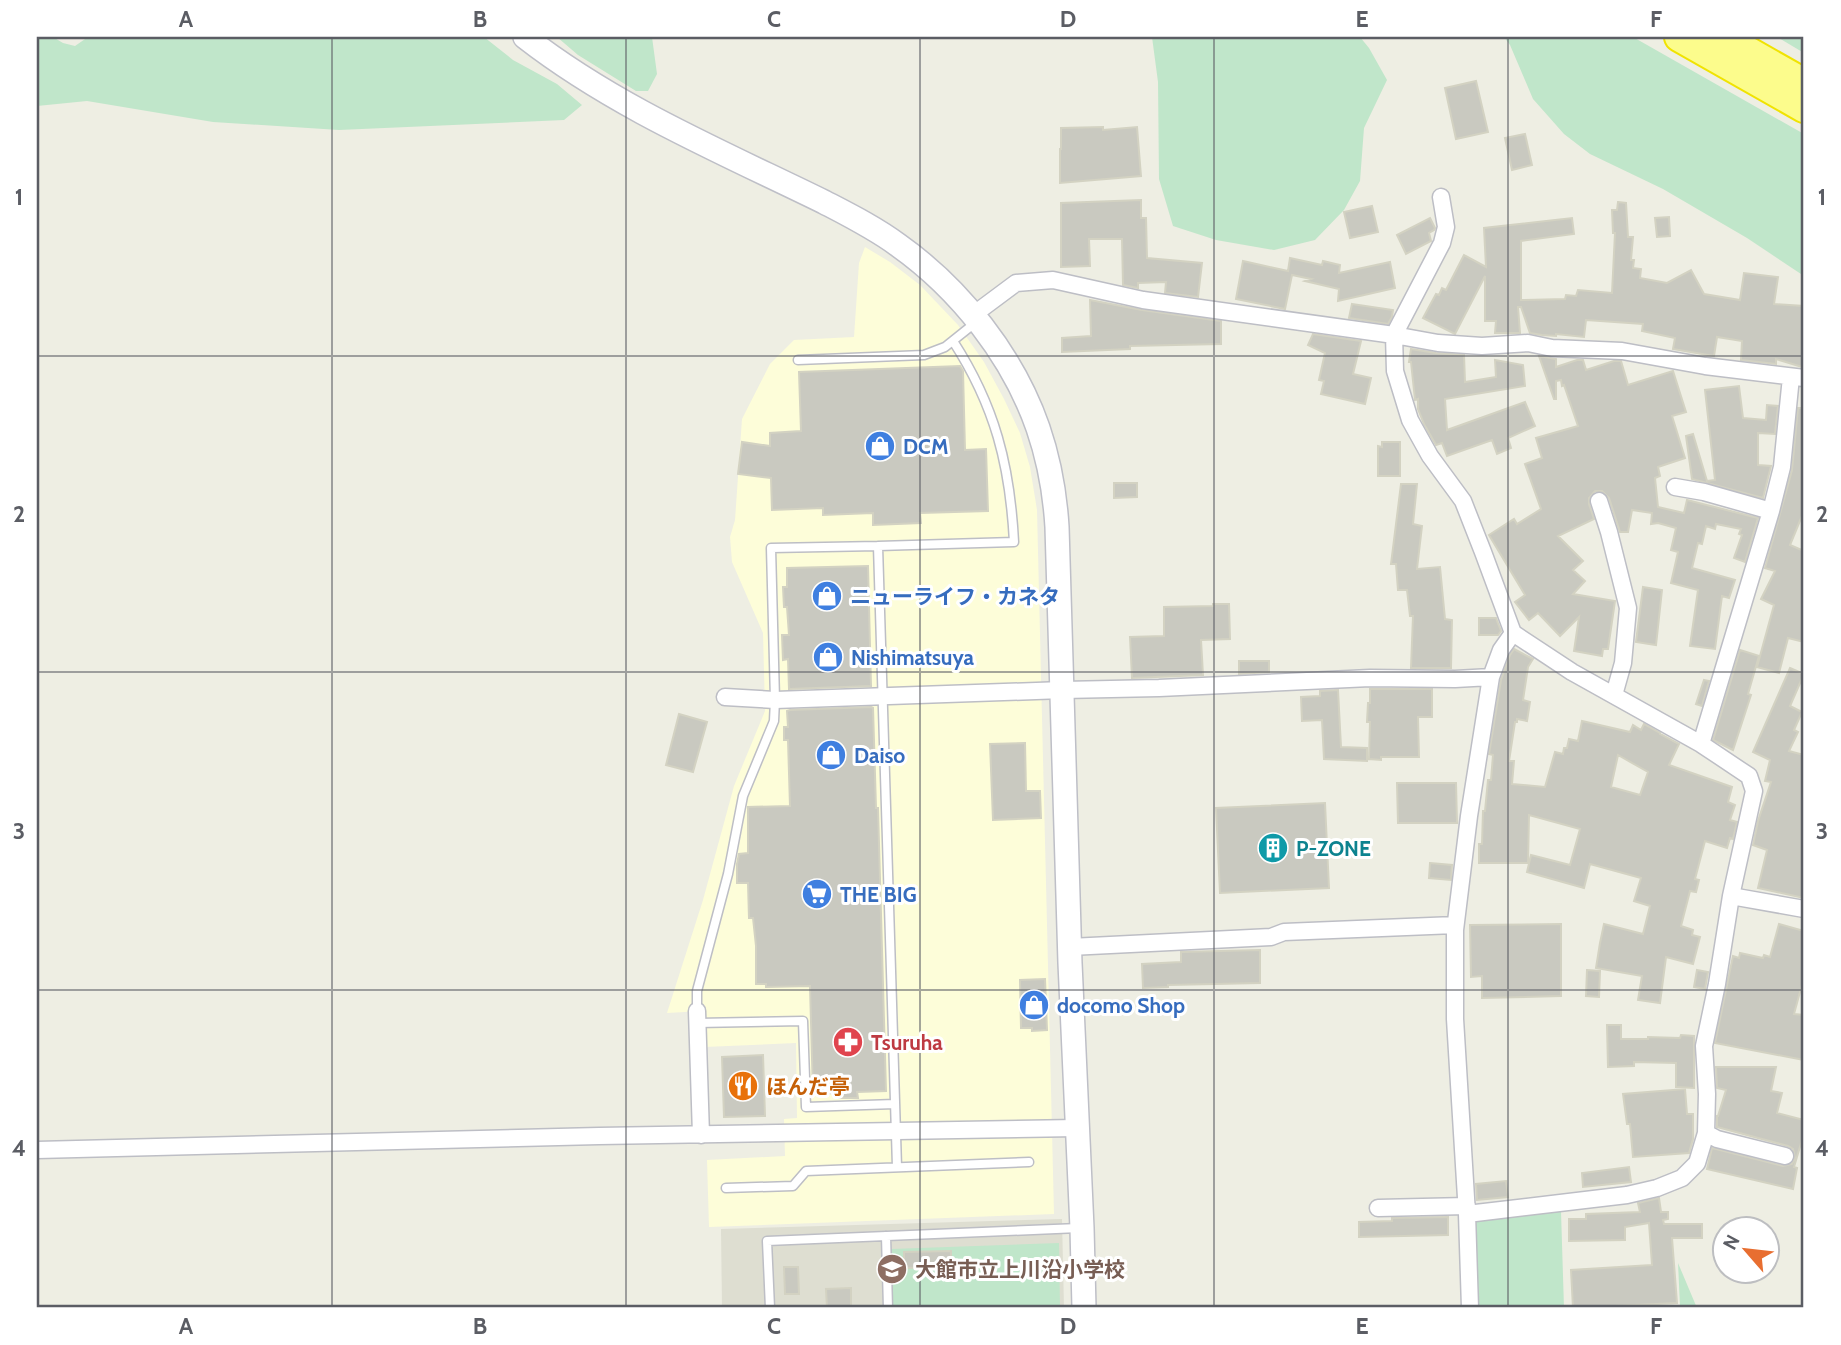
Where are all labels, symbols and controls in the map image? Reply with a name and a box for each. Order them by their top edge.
text: A [179,5,194,33]
text: B [473,5,487,33]
text: C [767,5,781,33]
text: D [1060,5,1076,33]
text: E [1355,5,1369,33]
text: F [1650,5,1662,33]
text: 1 [15,183,23,211]
text: 1 [1818,183,1826,211]
shop icon: DCM [863,429,897,463]
place label: DCM [903,434,948,459]
text: 2 [13,500,25,528]
text: 2 [1816,500,1828,528]
shop icon: ニューライフ・カネタ [810,579,844,613]
place label: ニューライフ・カネタ [850,584,1060,609]
shop icon: Nishimatsuya [811,640,845,674]
place label: Nishimatsuya [851,645,975,670]
shop icon: Daiso [814,738,848,772]
place label: Daiso [854,743,905,768]
text: 3 [13,817,25,845]
text: 3 [1816,817,1828,845]
building icon: P-ZONE [1256,831,1290,865]
place label: P-ZONE [1296,836,1371,861]
supermarket icon: THE BIG [800,877,834,911]
place label: THE BIG [840,882,917,907]
shop icon: docomo Shop [1017,988,1051,1022]
place label: docomo Shop [1057,993,1185,1018]
pharmacy icon: Tsuruha [831,1025,865,1059]
place label: Tsuruha [871,1030,943,1055]
restaurant icon: ほんだ亭 [726,1069,760,1103]
place label: ほんだ亭 [766,1074,850,1099]
text: 4 [12,1134,26,1162]
text: 4 [1815,1134,1829,1162]
north arrow [1712,1216,1782,1286]
text: N [1718,1231,1745,1254]
school or university icon: 大館市立上川沿小学校 [875,1252,909,1286]
place label: 大館市立上川沿小学校 [915,1257,1125,1282]
text: A [179,1312,194,1340]
text: B [473,1312,487,1340]
text: C [767,1312,781,1340]
text: D [1060,1312,1076,1340]
text: E [1355,1312,1369,1340]
text: F [1650,1312,1662,1340]

